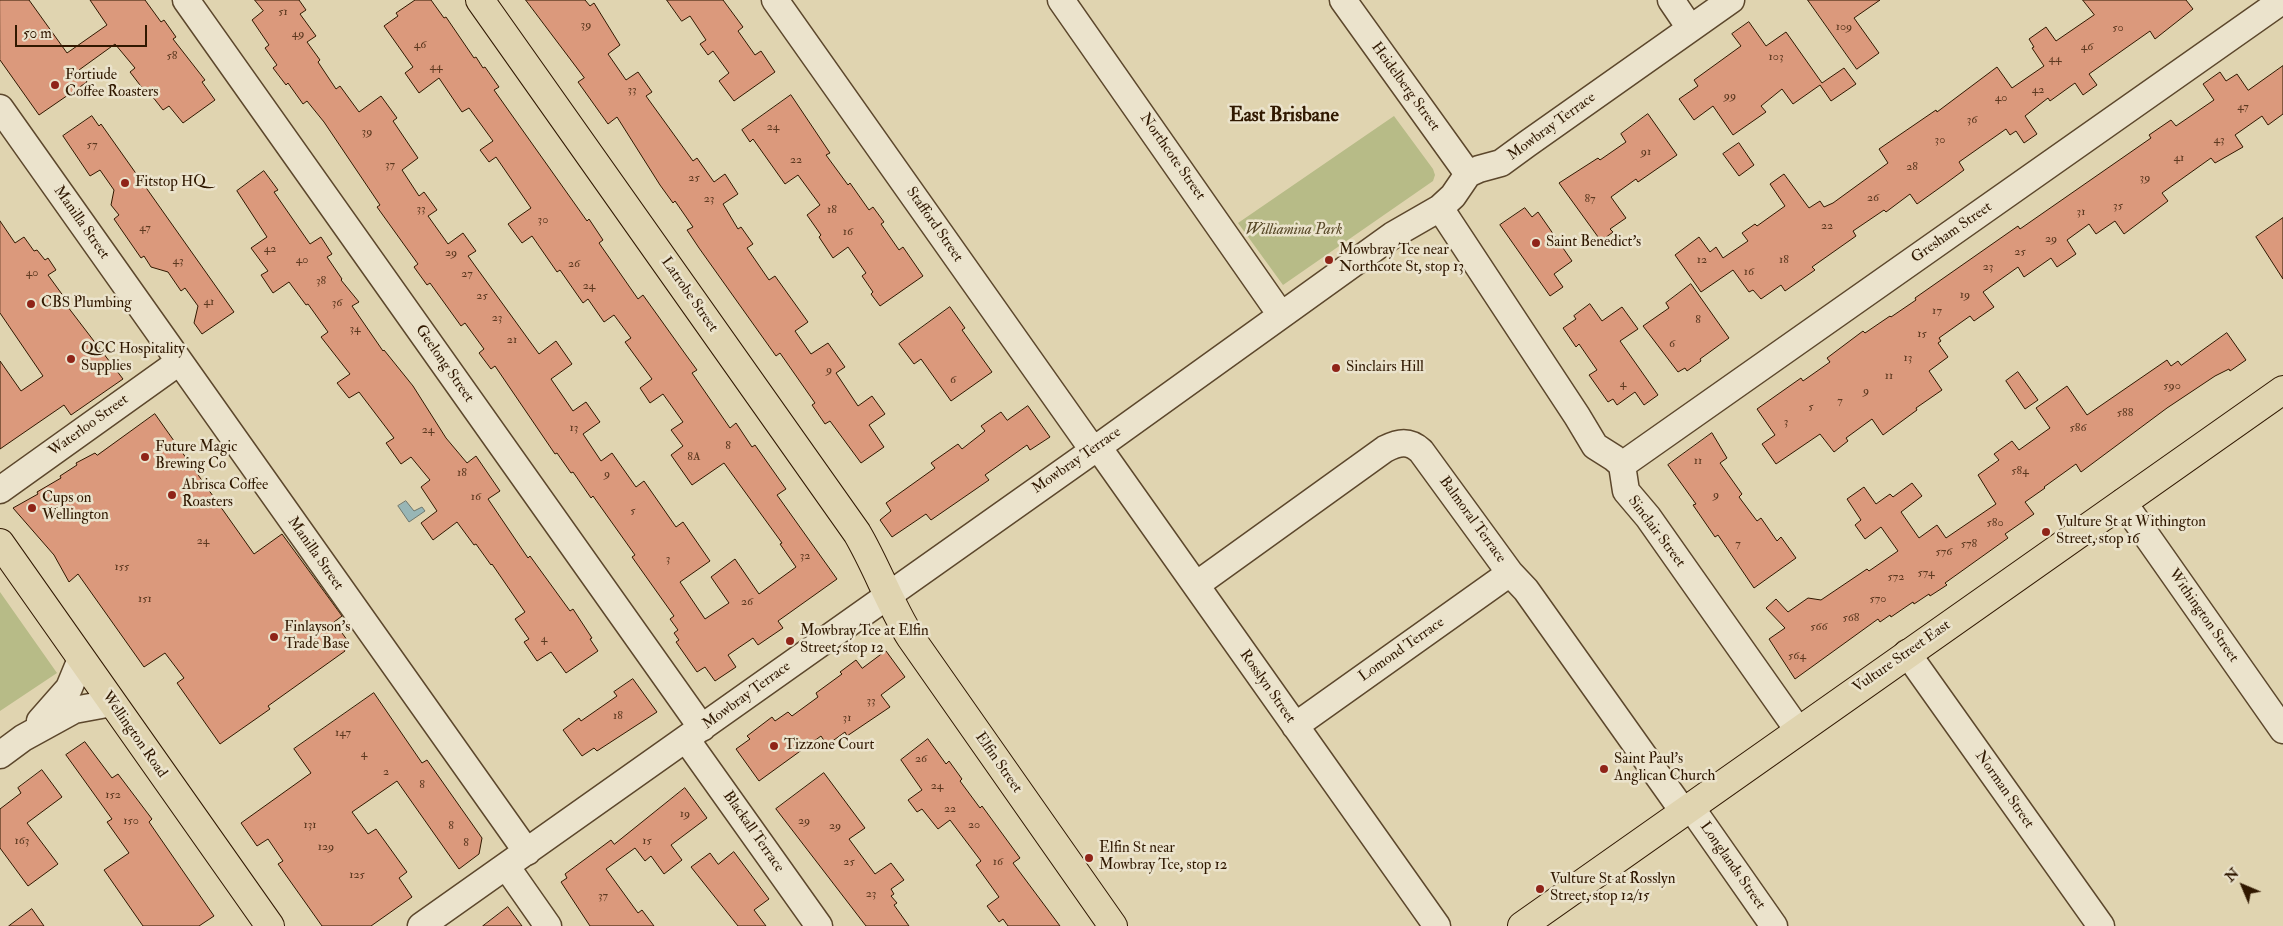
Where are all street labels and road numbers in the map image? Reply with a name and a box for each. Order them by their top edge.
street label: Heidelberg Street [1367,39,1443,135]
street label: Mowbray Terrace [1504,89,1600,165]
street label: Northcote Street [1135,110,1209,204]
street label: Manilla Street [49,183,113,263]
street label: Stafford Street [902,184,966,266]
street label: Gresham Street [1908,199,1996,267]
street label: Latrobe Street [657,254,721,336]
street label: Geelong Street [411,322,477,406]
street label: Waterloo Street [46,391,132,461]
street label: Mowbray Terrace [1029,424,1125,498]
street label: Balmoral Terrace [1435,473,1509,567]
street label: Sinclair Street [1623,493,1689,571]
street label: Manilla Street [283,514,347,594]
street label: Withington Street [2164,566,2242,666]
street label: Lomond Terrace [1356,614,1448,686]
street label: Vulture Street East [1850,617,1954,697]
street label: Rosslyn Street [1235,647,1299,727]
street label: Mowbray Terrace [699,658,795,734]
street label: Wellington Road [98,688,170,782]
street label: Elfin Street [971,729,1025,797]
street label: Norman Street [1971,748,2037,832]
street label: Blackall Terrace [718,788,788,876]
street label: Longlands Street [1695,819,1769,913]

